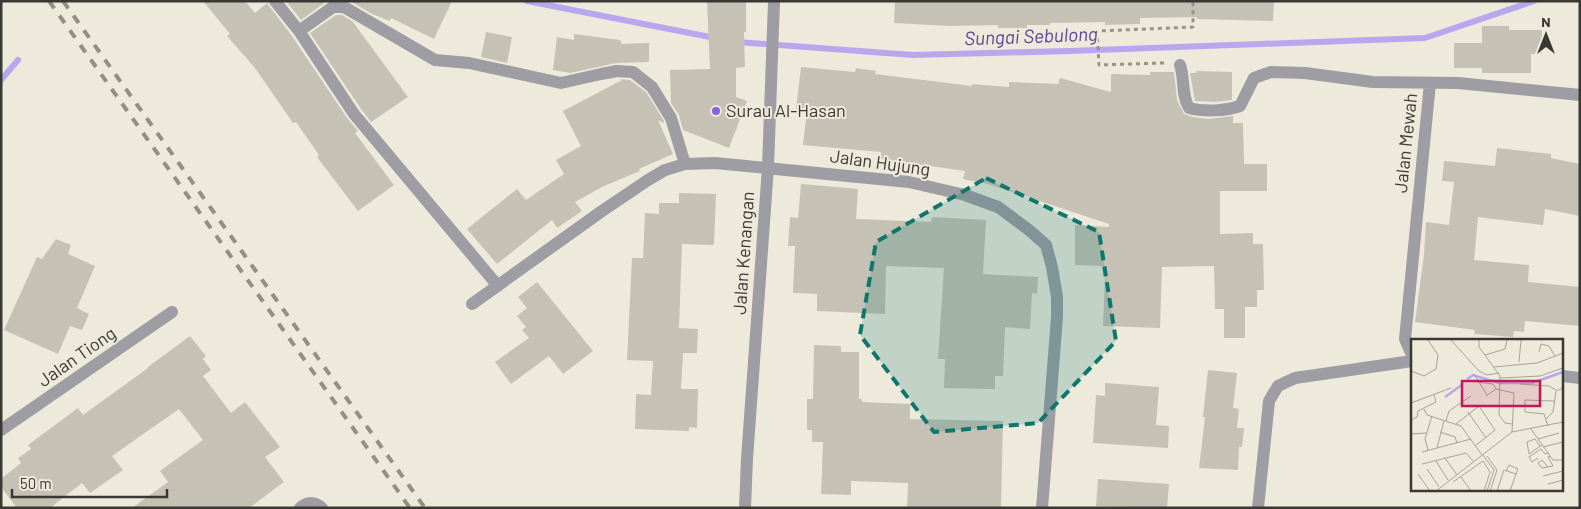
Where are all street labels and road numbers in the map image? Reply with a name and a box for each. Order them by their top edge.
street label: Jalan Mewah [1389,92,1421,194]
street label: Jalan Hujung [829,144,932,180]
street label: Jalan Kenangan [728,190,758,315]
street label: Jalan Tiong [33,321,120,391]

